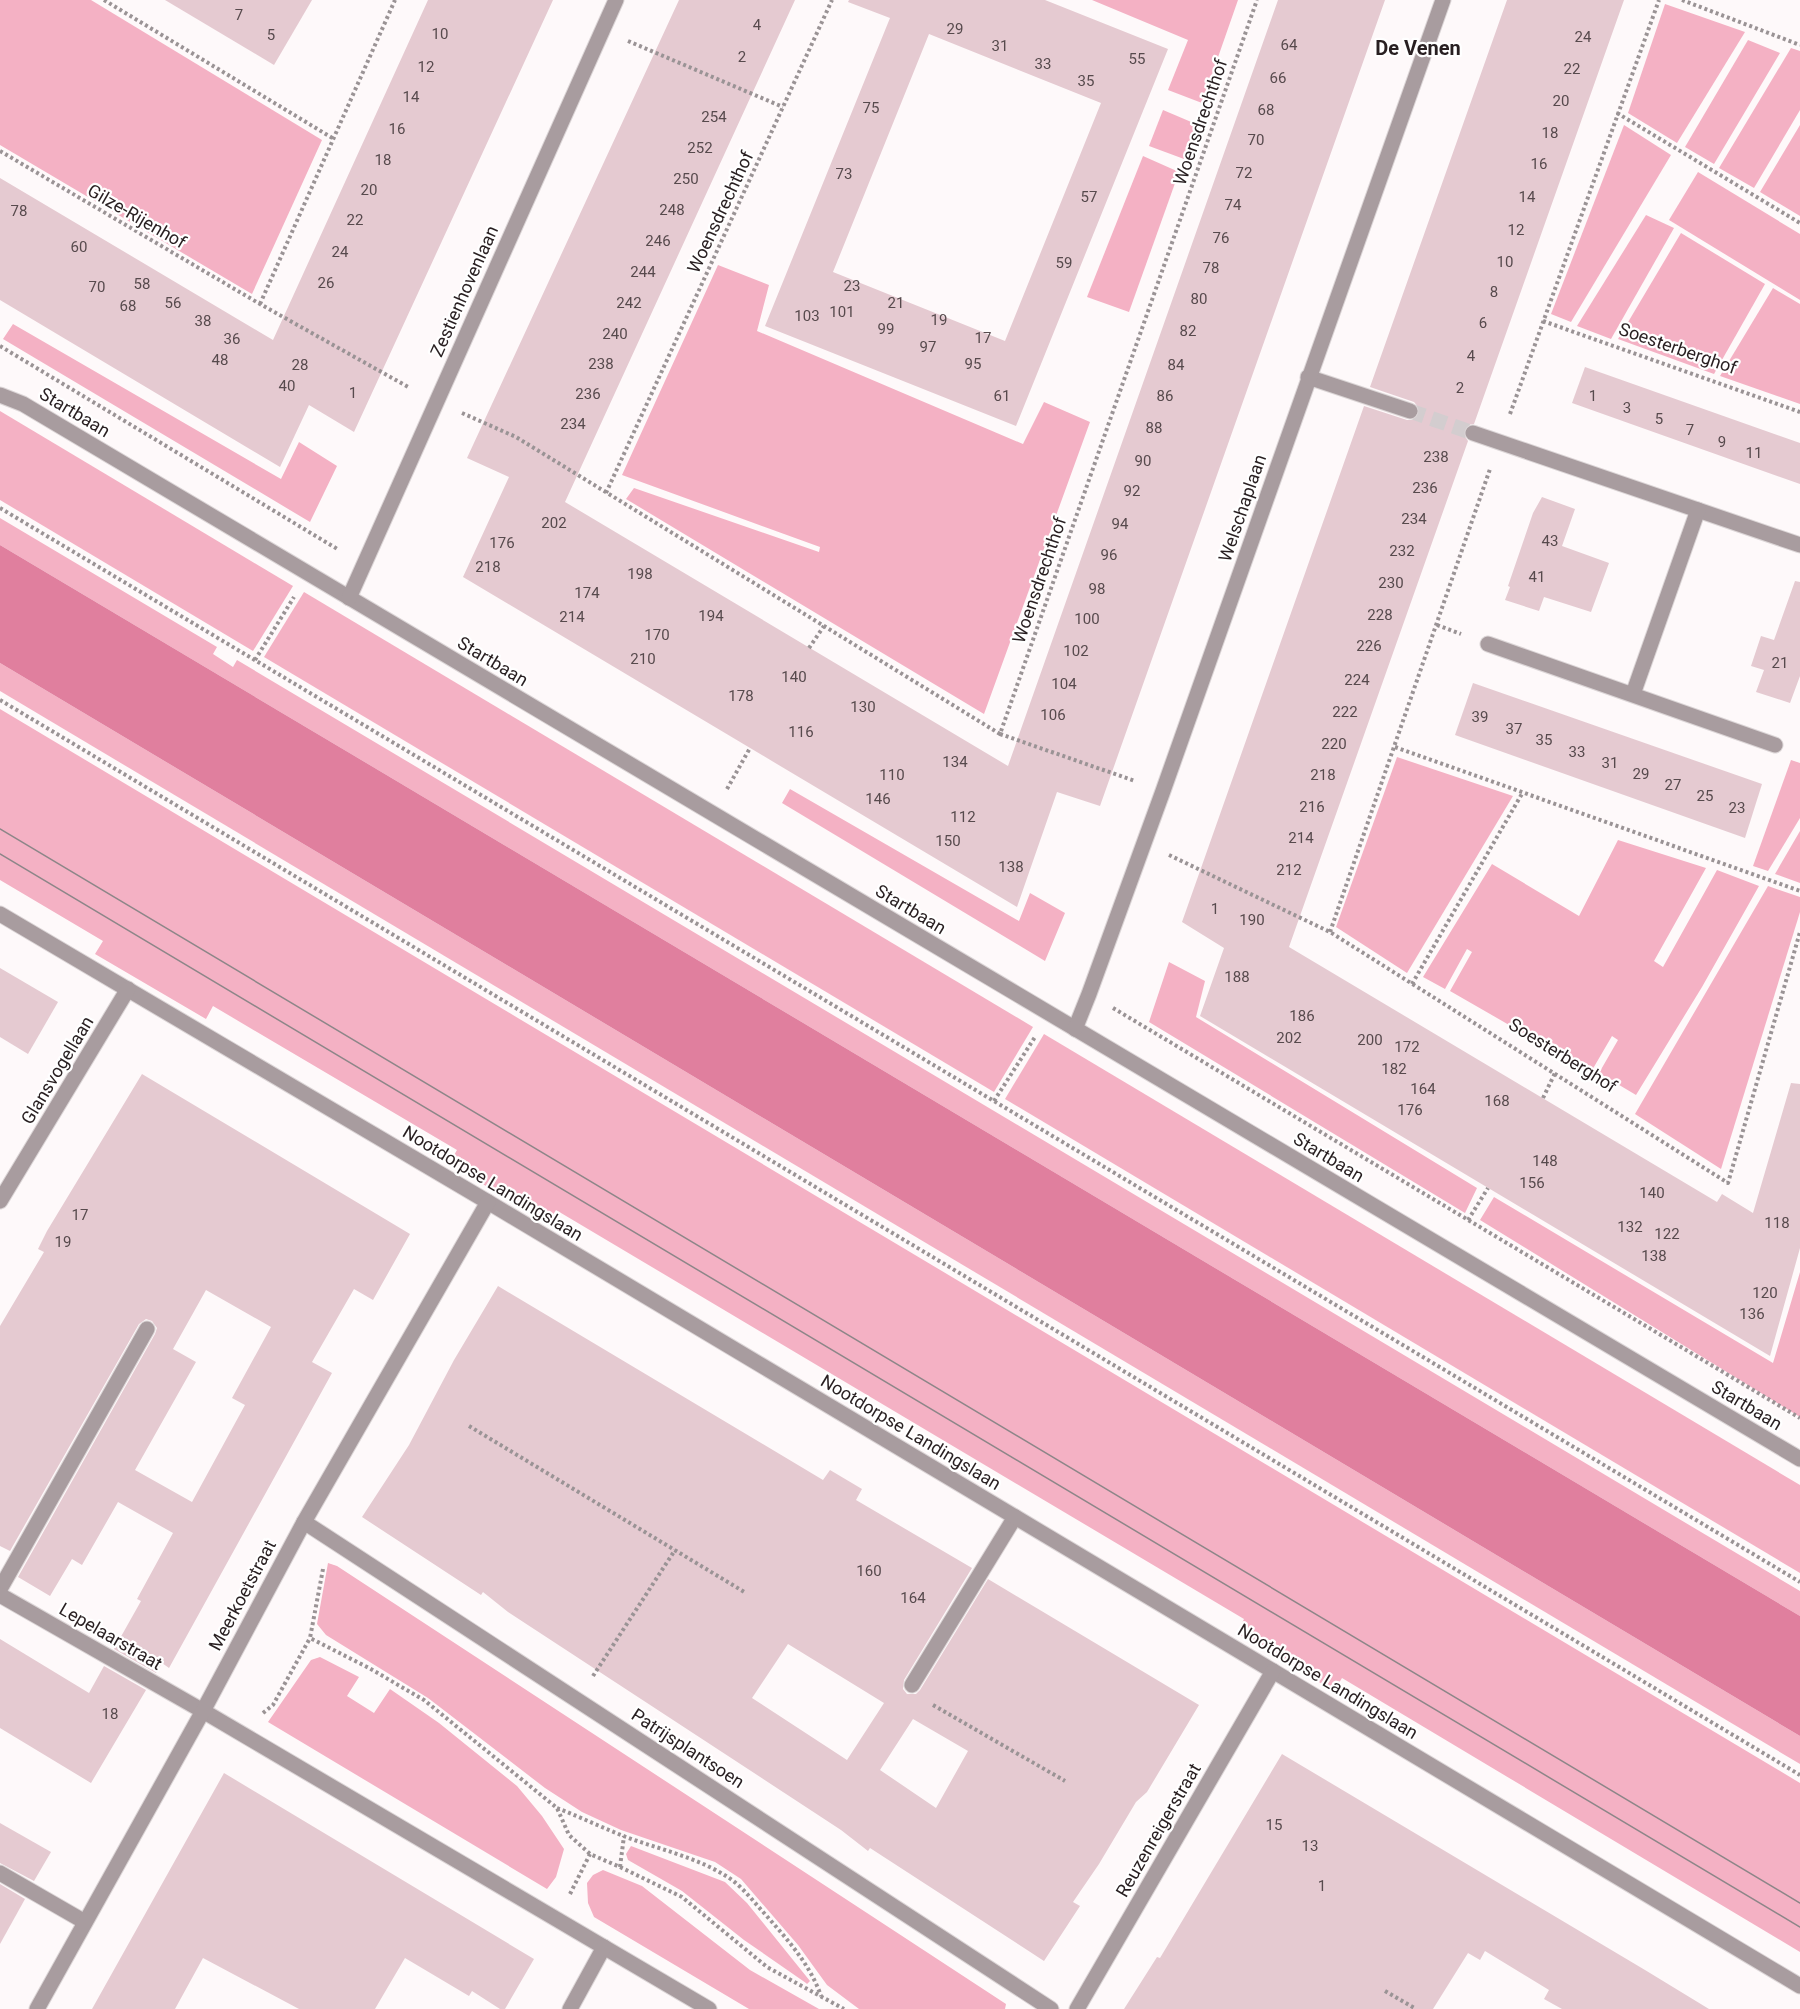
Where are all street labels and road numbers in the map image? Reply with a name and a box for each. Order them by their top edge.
street label: Woensdrechthof [1169,55,1232,188]
street label: Woensdrechthof [683,147,758,276]
street label: Gilze-Rijenhof [84,179,191,253]
street label: Zestienhovenlaan [426,222,502,360]
street label: Soesterberghof [1616,318,1740,378]
street label: Startbaan [36,383,114,441]
street label: Welschaplaan [1214,452,1270,564]
street label: Woensdrechthof [1008,513,1071,646]
street label: Startbaan [454,632,532,690]
street label: Startbaan [872,880,950,938]
street label: Glansvogellaan [16,1012,98,1128]
street label: Soesterberghof [1505,1013,1622,1097]
street label: Nootdorpse Landingslaan [399,1121,587,1245]
street label: Startbaan [1290,1128,1368,1186]
street label: Nootdorpse Landingslaan [817,1370,1005,1494]
street label: Startbaan [1708,1376,1786,1434]
street label: Meerkoetstraat [204,1536,280,1654]
street label: Lepelaarstraat [56,1598,166,1674]
street label: Nootdorpse Landingslaan [1234,1619,1422,1743]
street label: Patrijsplantsoen [628,1704,748,1792]
street label: Reuzenreigerstraat [1111,1759,1205,1901]

